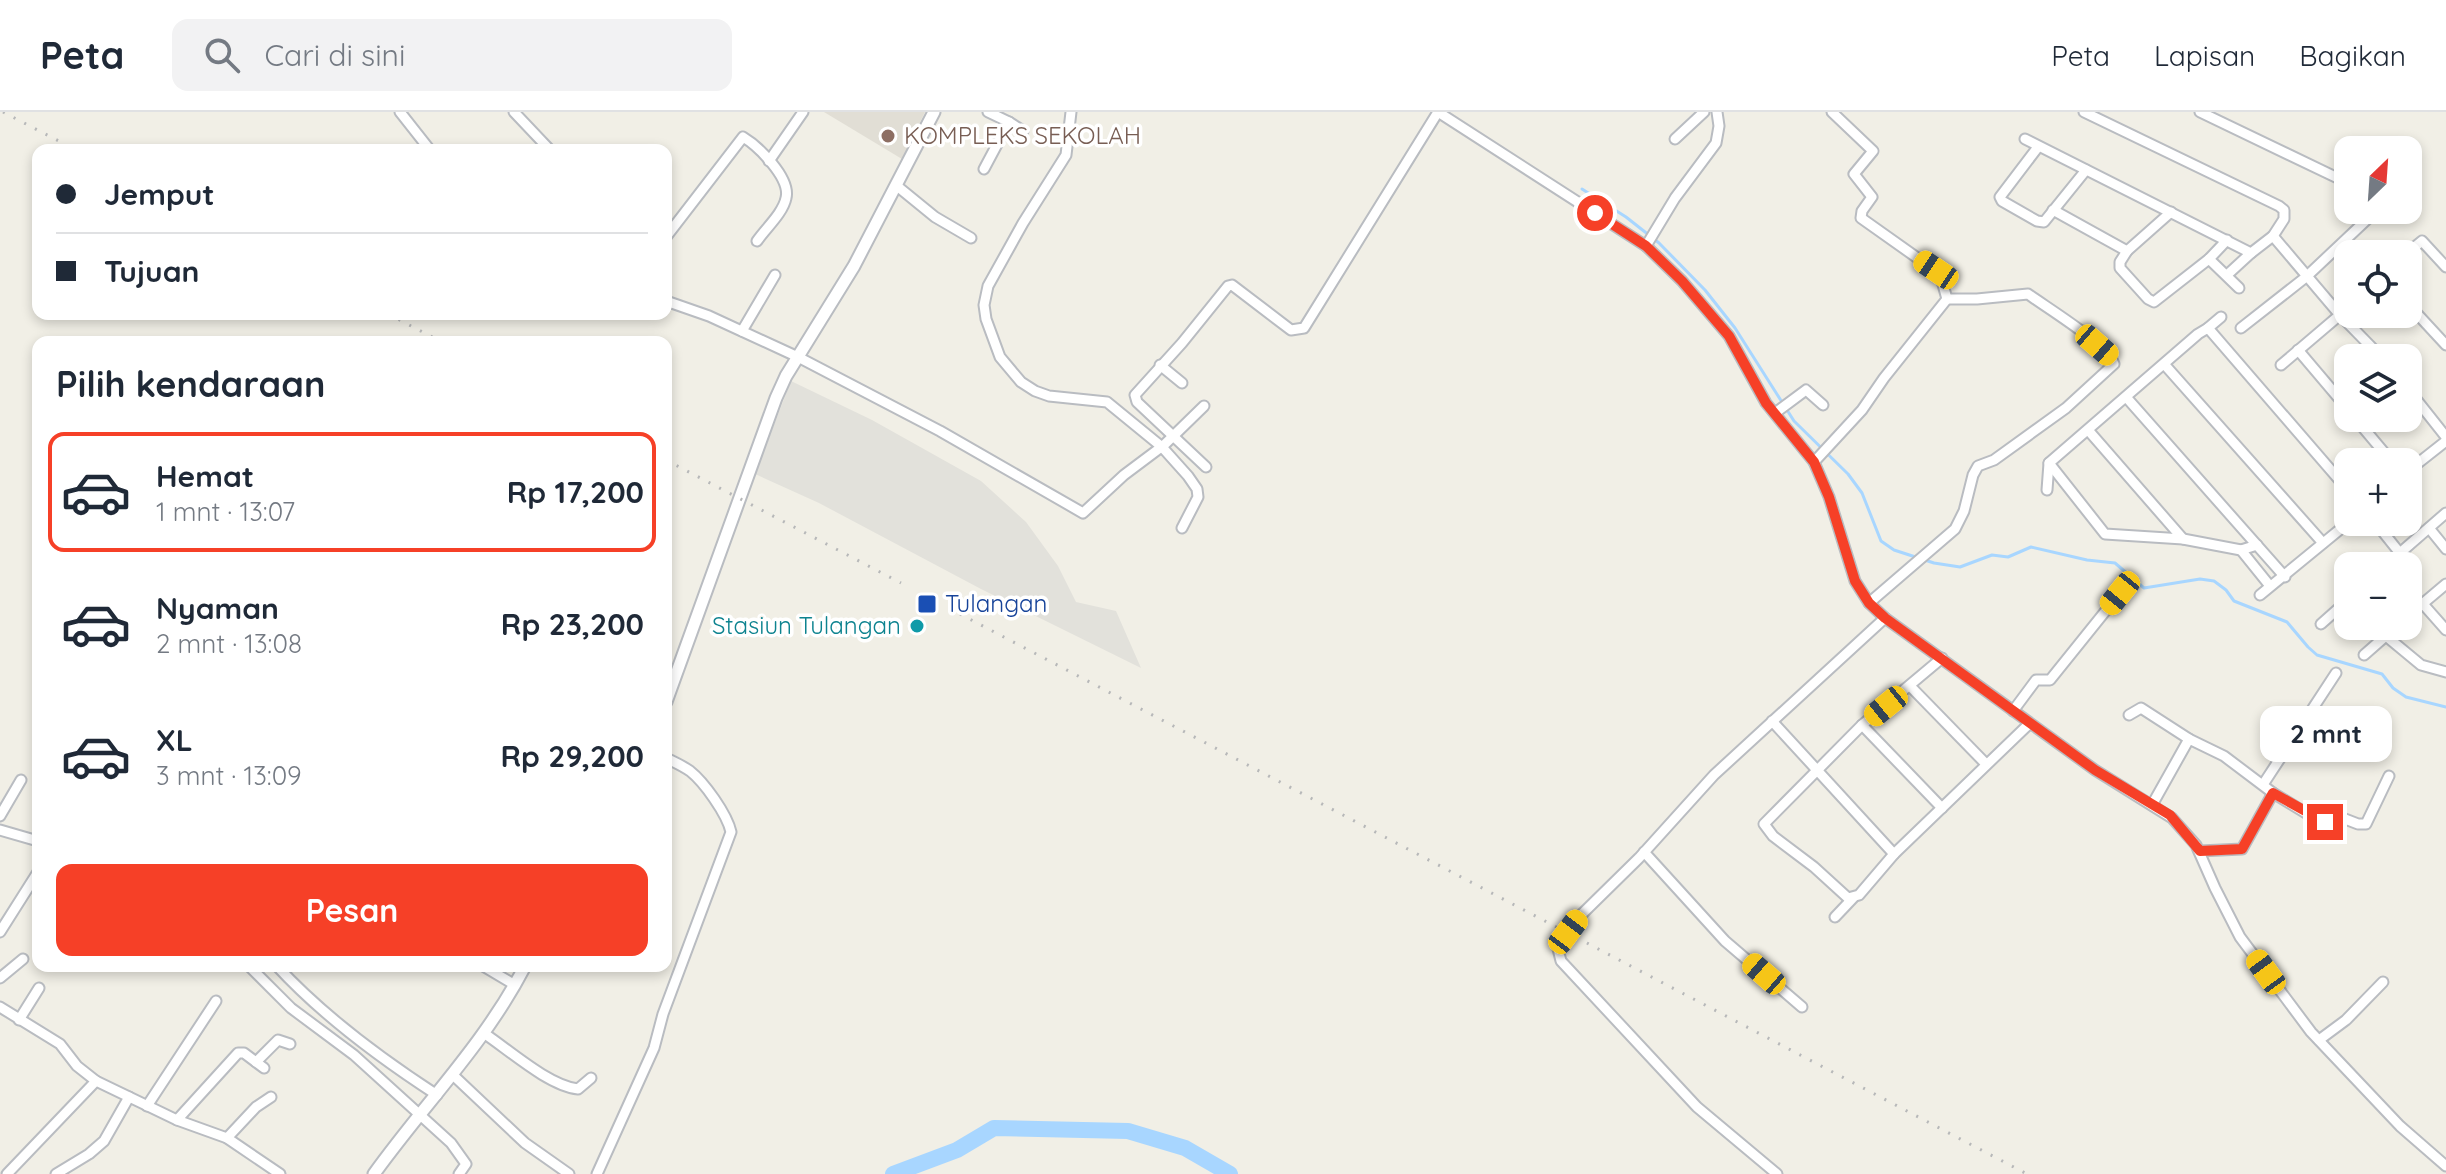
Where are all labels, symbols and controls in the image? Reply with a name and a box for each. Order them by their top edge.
search box [172,19,732,91]
text: Peta [40,31,124,79]
icon: search [200,33,244,77]
text: Cari di sini [264,36,405,74]
text: Peta [2051,38,2110,73]
text: Lapisan [2154,38,2255,73]
text: Bagikan [2299,38,2406,73]
place label: KOMPLEKS SEKOLAH [904,120,1141,150]
marker: KOMPLEKS SEKOLAH [879,127,897,145]
north arrow [2334,136,2422,224]
map controls [2334,136,2422,640]
text: Jemput [104,175,215,213]
route start [1577,195,1613,231]
button: locate [2334,240,2422,328]
car [1909,247,1963,293]
text: Tujuan [104,252,199,290]
car [2071,320,2123,370]
button: layers [2334,344,2422,432]
text: Pilih kendaraan [56,361,325,406]
button: + [2334,448,2422,536]
icon: car [60,456,132,528]
text: Hemat [156,457,254,495]
text: Rp 17,200 [507,473,644,511]
text: 1 mnt · 13:07 [156,495,295,528]
button: − [2334,552,2422,640]
car [2096,567,2144,619]
icon: car [60,588,132,660]
place label: Tulangan [945,588,1047,618]
text: Nyaman [156,589,279,627]
marker: Tulangan [916,593,938,615]
text: Rp 23,200 [501,605,644,643]
place label: Stasiun Tulangan [712,610,901,640]
marker: Stasiun Tulangan [908,617,926,635]
text: 2 mnt · 13:08 [156,627,302,660]
car [1860,682,1912,730]
callout: 2 mnt [2259,706,2391,762]
text: 2 mnt [2290,717,2362,750]
icon: car [60,720,132,792]
text: XL [156,721,193,759]
text: Rp 29,200 [500,737,644,775]
text: 3 mnt · 13:09 [156,759,302,792]
route end [2307,804,2343,840]
button: Pesan [56,864,648,956]
car [1544,906,1592,958]
car [2242,946,2290,998]
car [1738,949,1790,999]

